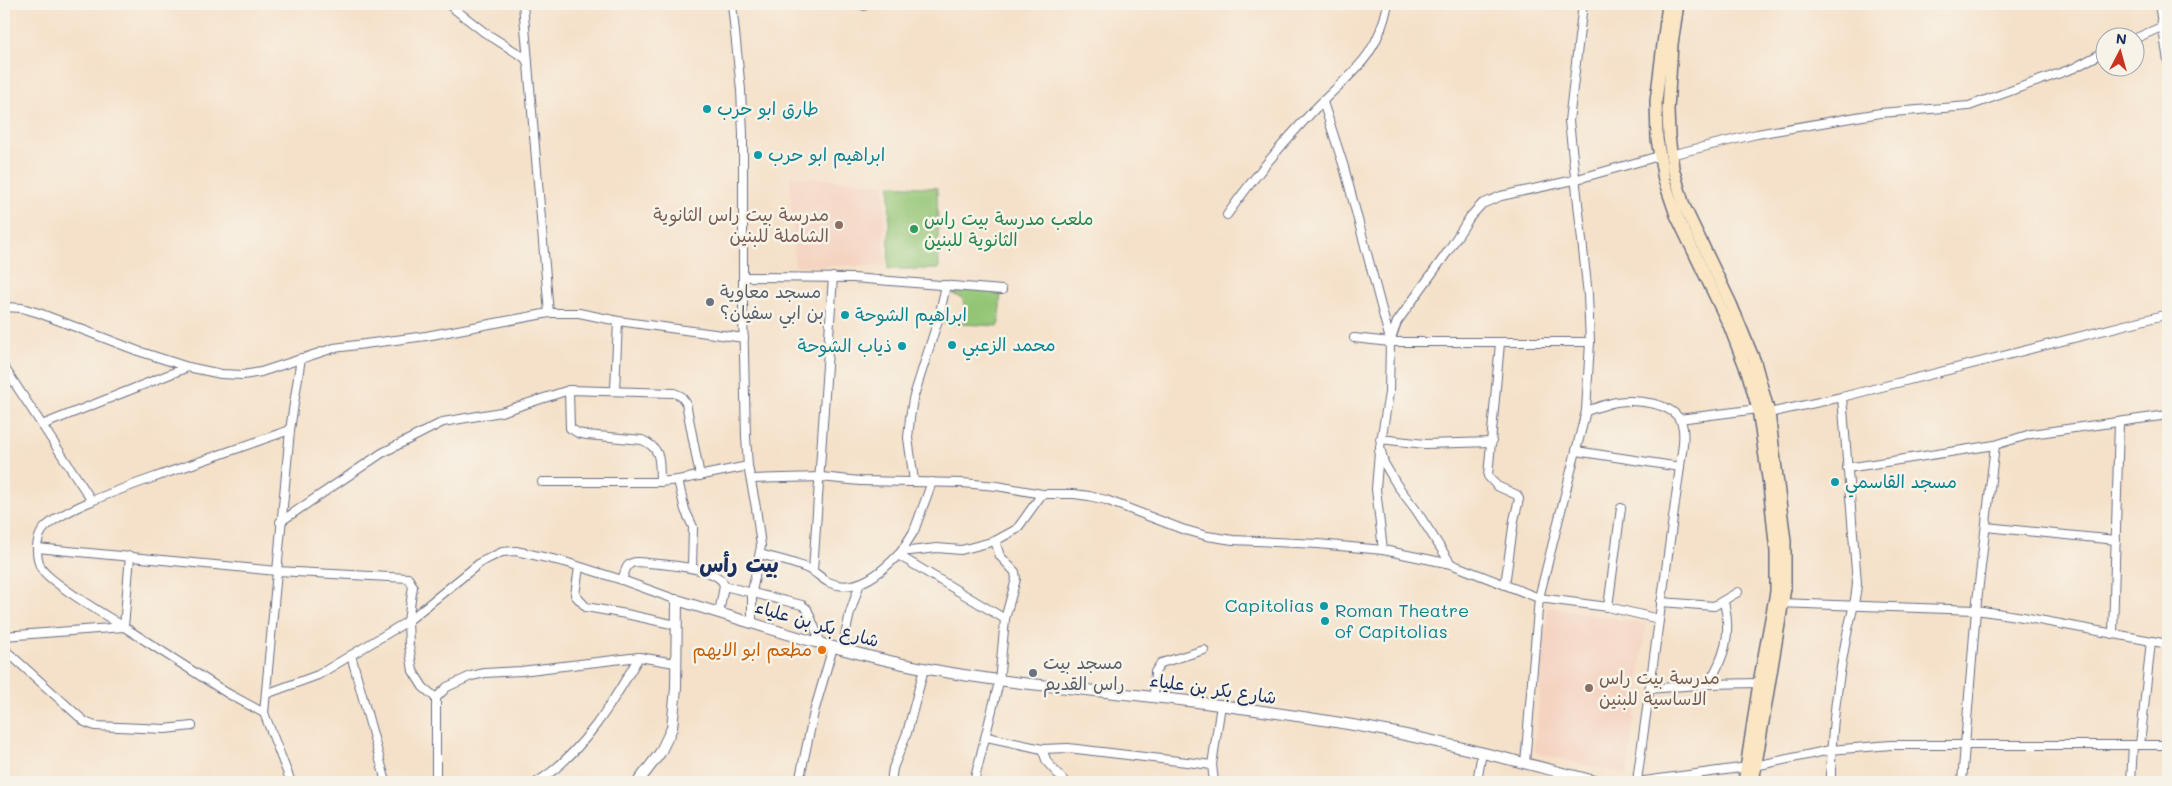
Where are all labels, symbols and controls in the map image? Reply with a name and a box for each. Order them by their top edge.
north arrow [2094,28,2144,78]
text: N [2115,29,2128,49]
place label: طارق ابو حرب [717,96,819,120]
marker: طارق ابو حرب [701,103,713,115]
place label: ابراهيم ابو حرب [768,142,885,169]
marker: ابراهيم ابو حرب [752,149,764,161]
place label: مدرسة بيت راس الثانوية الشاملة للبنين [653,202,829,247]
place label: ملعب مدرسة بيت راس الثانوية للبنين [924,206,1093,252]
marker: مدرسة بيت راس الثانوية الشاملة للبنين [833,219,845,231]
marker: ملعب مدرسة بيت راس الثانوية للبنين [908,223,920,235]
place label: مسجد معاوية بن ابي سفيان؟ [720,279,824,329]
marker: مسجد معاوية بن ابي سفيان؟ [704,296,716,308]
place label: ابراهيم الشوحة [855,302,967,329]
marker: ابراهيم الشوحة [839,309,851,321]
place label: محمد الزعبي [962,332,1056,361]
place label: ذياب الشوحة [798,333,892,357]
marker: محمد الزعبي [946,339,958,351]
marker: ذياب الشوحة [896,340,908,352]
place label: مسجد القاسمي [1845,469,1957,498]
marker: مسجد القاسمي [1829,476,1841,488]
district label: بيت رأس [699,549,779,578]
place label: Capitolias [1225,593,1314,617]
street label: شارع بكر بن علياء [752,594,882,653]
place label: Roman Theatre of Capitolias [1335,598,1469,643]
marker: Capitolias [1318,600,1330,612]
marker: Roman Theatre of Capitolias [1319,615,1331,627]
place label: مطعم ابو الايهم [692,637,812,664]
marker: مطعم ابو الايهم [816,644,828,656]
place label: مسجد بيت راس القديم [1043,650,1125,698]
place label: مدرسة بيت راس الاساسية للبنين [1599,665,1720,710]
marker: مسجد بيت راس القديم [1027,667,1039,679]
street label: شارع بكر بن علياء [1148,667,1278,710]
marker: مدرسة بيت راس الاساسية للبنين [1583,682,1595,694]

